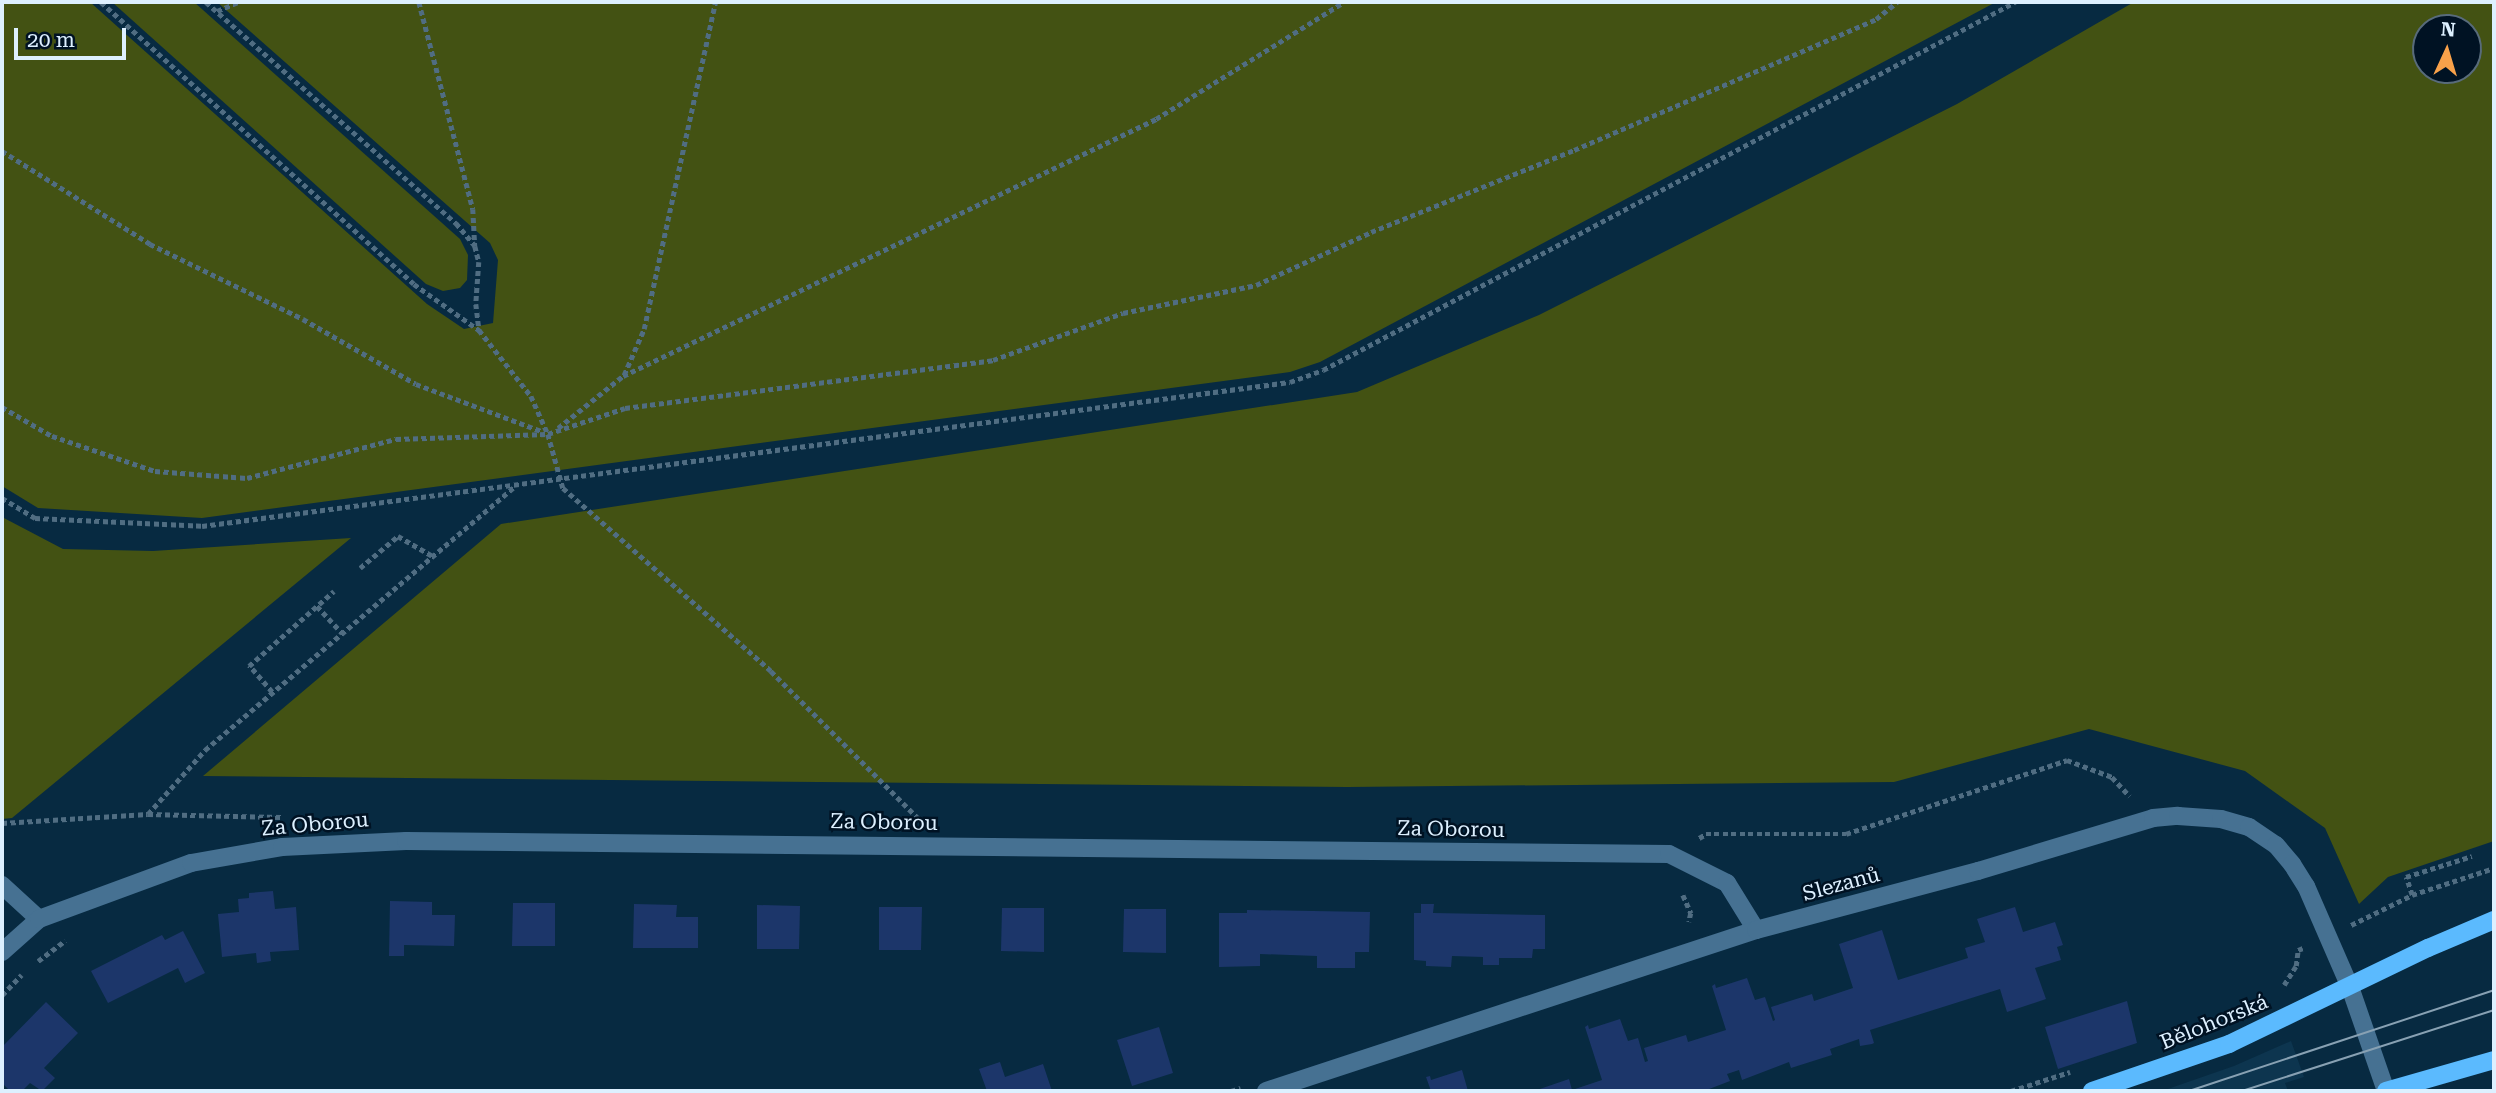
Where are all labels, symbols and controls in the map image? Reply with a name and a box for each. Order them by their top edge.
scale bar [18,14,130,58]
north arrow [2412,14,2482,84]
text: N [2440,18,2456,42]
text: 20 m [27,28,75,52]
street label: Za Oborou [260,807,370,841]
street label: Za Oborou [830,808,938,836]
street label: Za Oborou [1397,815,1505,843]
street label: Slezanů [1800,862,1882,906]
street label: Bělohorská [2156,989,2272,1055]

